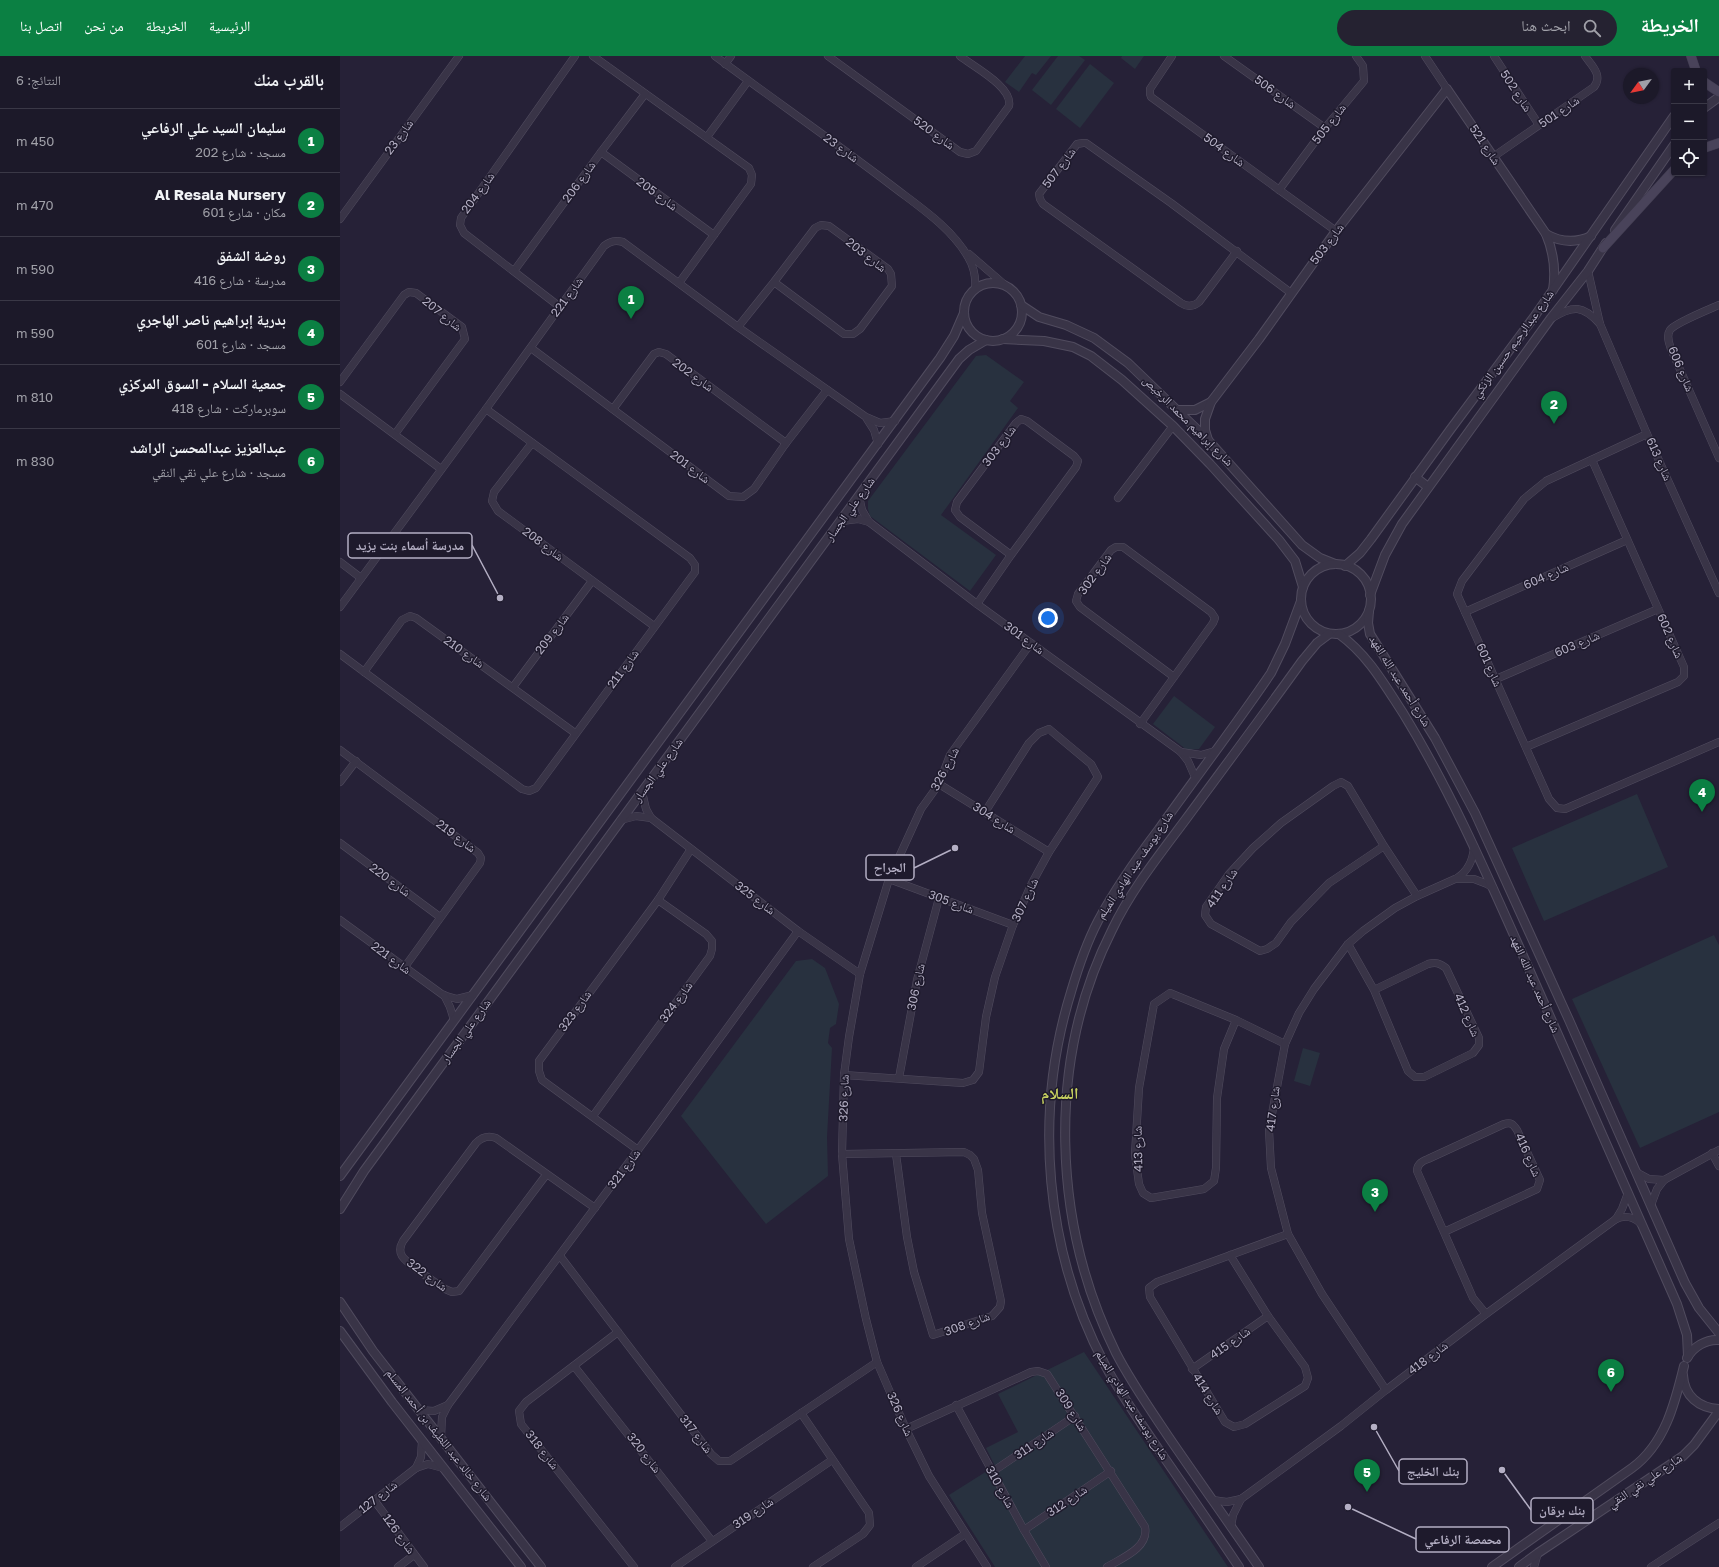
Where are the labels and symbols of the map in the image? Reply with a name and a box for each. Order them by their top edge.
street label: شارع 502 [1496,67,1536,115]
north arrow [1623,68,1659,104]
street label: شارع 506 [1251,72,1299,112]
street label: شارع 501 [1535,92,1583,132]
street label: شارع 505 [1308,100,1350,148]
street label: شارع 520 [910,113,958,153]
street label: شارع 23 [381,116,417,158]
street label: شارع 521 [1466,122,1504,168]
street label: شارع 23 [820,130,862,166]
street label: شارع 504 [1200,130,1248,171]
street label: شارع 507 [1039,145,1079,191]
street label: شارع 206 [559,158,599,206]
street label: شارع 204 [458,169,499,217]
street label: شارع 205 [633,174,681,214]
street label: شارع 503 [1306,220,1348,268]
street label: شارع 203 [842,234,890,276]
street label: شارع 221 [547,274,587,320]
pin: 1 [618,286,644,319]
street label: شارع عبدالرحيم حسين الزنكي [1468,287,1559,402]
street label: شارع 207 [419,293,465,335]
street label: شارع 606 [1664,344,1698,394]
street label: شارع 202 [669,355,717,395]
street label: شارع إبراهيم محمد الرخيص [1139,372,1237,470]
pin: 2 [1541,391,1567,424]
street label: شارع 303 [978,422,1020,470]
street label: شارع 613 [1642,435,1676,483]
street label: شارع 201 [667,447,713,487]
street label: شارع علي الجسار [821,474,880,546]
street label: شارع 208 [519,523,567,565]
callout: مدرسة أسماء بنت يزيد [348,533,472,558]
text: مدرسة أسماء بنت يزيد [356,537,464,553]
street label: شارع 302 [1075,550,1115,598]
street label: شارع 604 [1521,559,1571,593]
your location [1038,608,1058,628]
street label: شارع 209 [531,610,573,658]
street label: شارع 602 [1653,611,1687,661]
street label: شارع 301 [1001,618,1047,658]
street label: شارع 603 [1552,627,1602,661]
street label: شارع 210 [441,632,488,672]
street label: شارع أحمد عبد الله الفهد [1365,632,1435,730]
street label: شارع 601 [1472,641,1506,690]
street label: شارع 211 [603,646,643,692]
street label: شارع علي الجسار [629,735,688,807]
street label: شارع 326 [927,744,963,794]
pin: 4 [1689,779,1715,812]
street label: شارع 304 [970,799,1019,837]
street label: شارع يوسف عبد الهادي الميلم [1093,808,1179,923]
street label: شارع 219 [433,816,479,856]
callout: الجراح [866,855,914,880]
text: الجراح [874,859,906,876]
street label: شارع 220 [366,860,414,900]
street label: شارع 411 [1203,865,1241,911]
street label: شارع 307 [1008,875,1042,925]
street label: شارع 325 [732,878,779,919]
street label: شارع 305 [926,886,976,918]
street label: شارع أحمد عبد الله الفهد [1506,933,1564,1035]
street label: شارع 221 [368,938,414,978]
street label: شارع 306 [903,962,929,1012]
street label: شارع 324 [656,978,696,1026]
street label: شارع 323 [555,987,595,1035]
street label: شارع 412 [1450,991,1484,1039]
street label: شارع علي الجسار [437,996,496,1068]
street label: شارع 326 [835,1074,853,1122]
district label: السلام [1041,1083,1079,1105]
street label: شارع 417 [1262,1085,1284,1132]
street label: شارع 413 [1130,1126,1146,1172]
street label: شارع 416 [1511,1131,1545,1179]
street label: شارع 321 [604,1146,644,1192]
pin: 3 [1362,1179,1388,1212]
street label: شارع 322 [403,1255,451,1295]
street label: شارع 308 [942,1308,992,1340]
street label: شارع 415 [1207,1323,1253,1363]
street label: شارع 418 [1405,1338,1451,1378]
street label: شارع يوسف عبد الهادي الميلم [1090,1347,1172,1464]
pin: 6 [1598,1359,1624,1392]
street label: شارع خالد عبد اللطيف بن أحمد المسلم [382,1365,496,1505]
street label: شارع 414 [1189,1370,1227,1418]
street label: شارع 309 [1052,1386,1090,1434]
street label: شارع 326 [883,1389,917,1439]
street label: شارع 317 [676,1411,716,1457]
street label: شارع 311 [1011,1425,1057,1463]
street label: شارع 318 [522,1427,563,1473]
street label: شارع 320 [623,1429,665,1477]
street label: شارع علي نقي النقي [1604,1450,1687,1514]
pin: 5 [1354,1459,1380,1492]
callout: بنك الخليج [1399,1459,1467,1484]
street label: شارع 310 [982,1463,1018,1511]
text: بنك الخليج [1407,1463,1460,1480]
street label: شارع 127 [355,1477,401,1517]
street label: شارع 312 [1044,1482,1090,1520]
street label: شارع 319 [729,1493,777,1532]
callout: بنك برقان [1531,1498,1593,1523]
text: بنك برقان [1539,1502,1586,1518]
street label: شارع 126 [379,1511,419,1557]
callout: محمصة الرفاعي [1416,1527,1509,1552]
text: محمصة الرفاعي [1425,1531,1502,1550]

